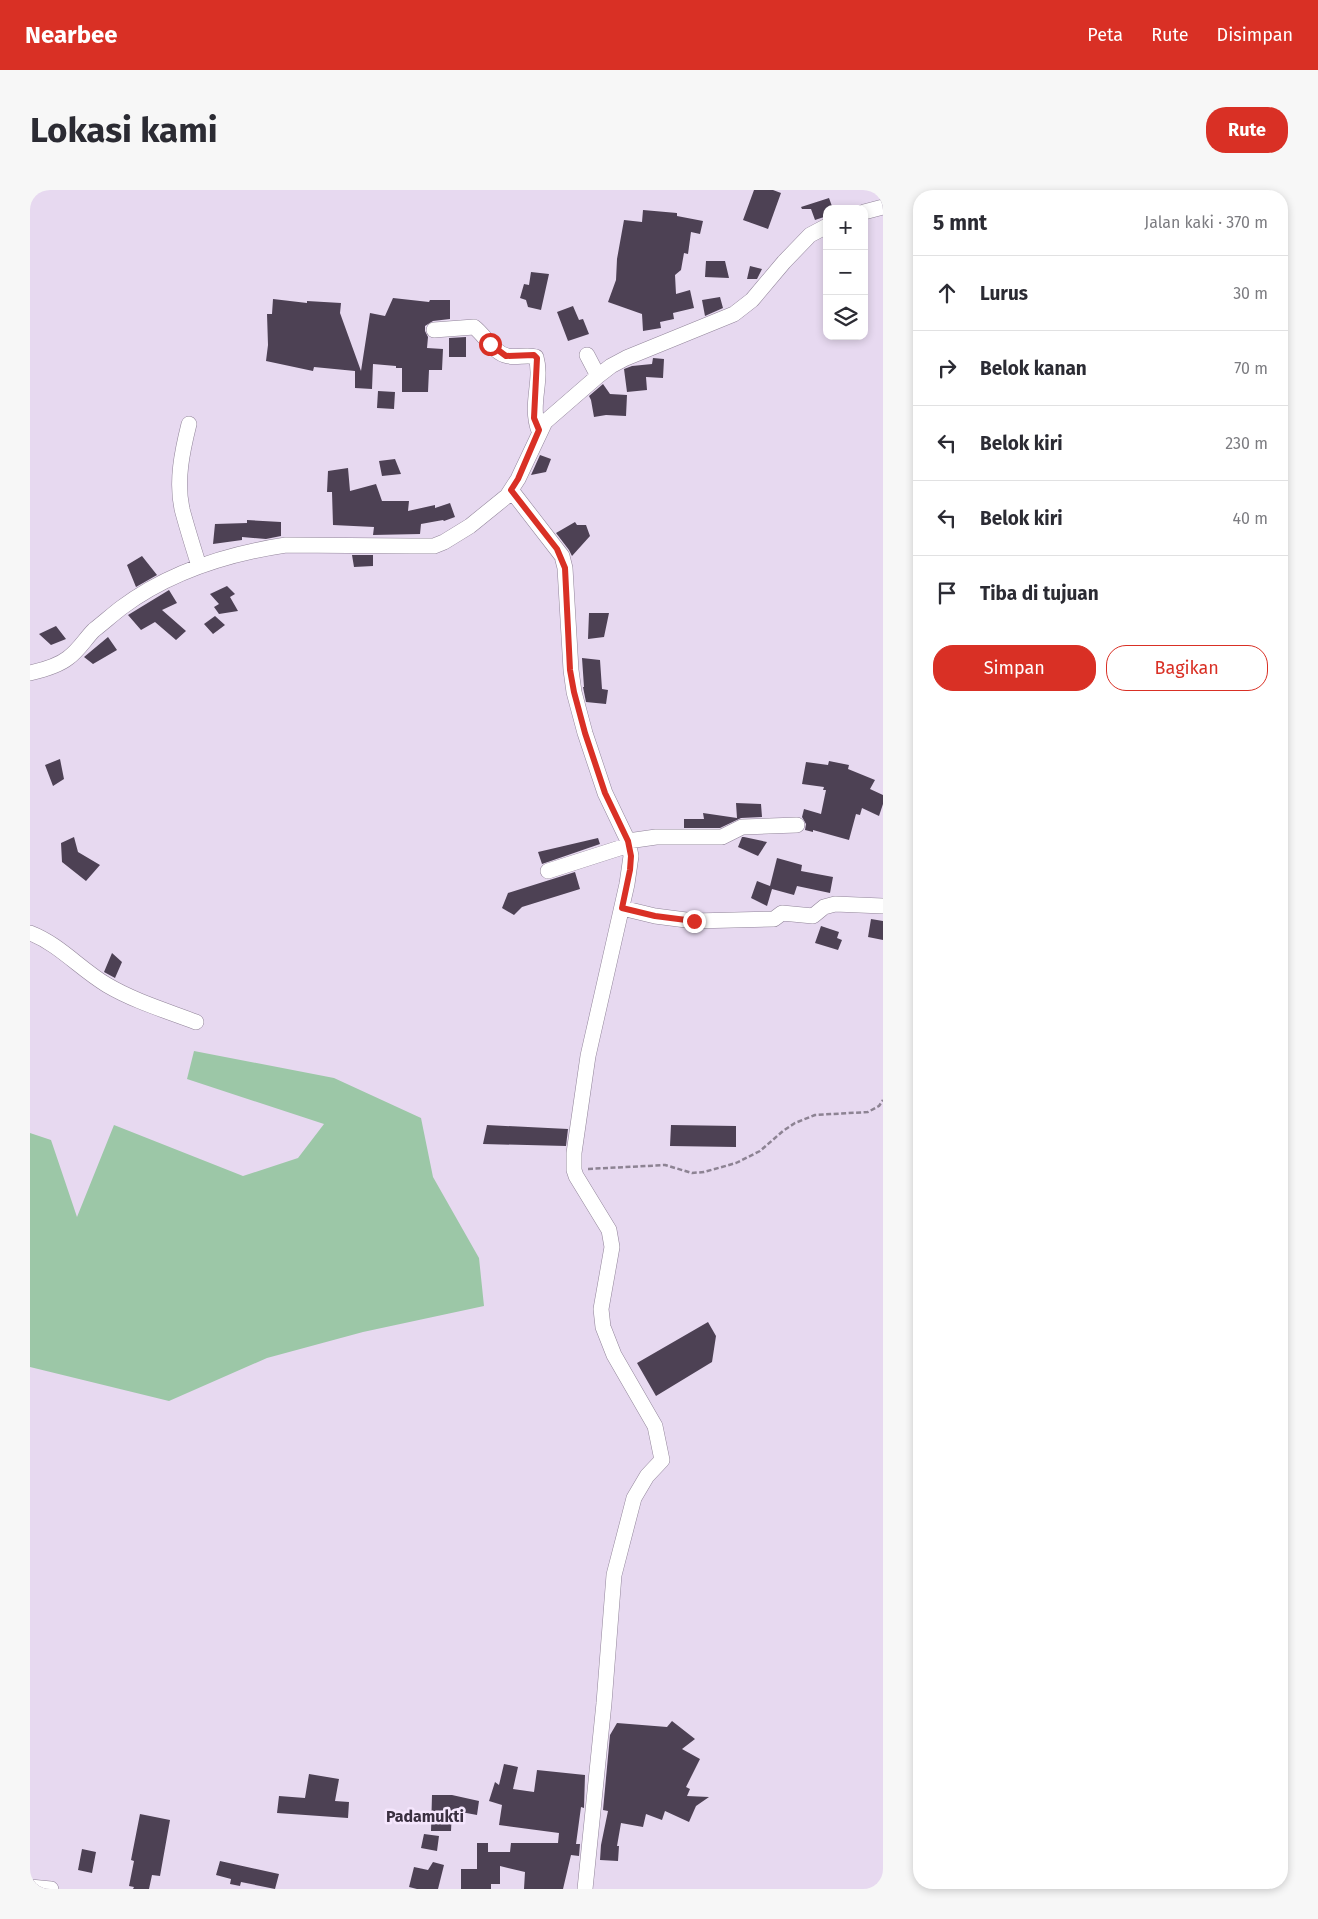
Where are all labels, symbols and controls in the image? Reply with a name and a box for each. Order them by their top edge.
text: Nearbee [25,21,118,49]
text: Peta [1087,24,1123,46]
text: Rute [1151,24,1189,46]
text: Disimpan [1217,24,1293,46]
button: Rute [1206,107,1288,153]
text: Lokasi kami [30,109,218,151]
map controls [823,205,868,340]
button: + [823,205,868,250]
text: 5 mnt [933,210,987,236]
text: Jalan kaki · 370 m [1144,213,1268,232]
button: − [823,250,868,295]
icon: ahead [933,279,961,307]
text: Lurus [980,282,1028,305]
text: 30 m [1233,284,1268,303]
button: layers [823,295,868,340]
route start [479,333,502,356]
icon: right [933,354,961,382]
text: Belok kanan [980,357,1087,380]
text: 70 m [1234,359,1268,378]
icon: left [933,429,961,457]
text: Belok kiri [980,432,1063,455]
text: 230 m [1225,434,1268,453]
icon: left [933,504,961,532]
text: Belok kiri [980,507,1063,530]
text: 40 m [1233,509,1268,528]
icon: arrive [933,579,961,607]
text: Tiba di tujuan [980,582,1099,605]
button: Simpan [933,645,1096,691]
button: Bagikan [1106,645,1268,691]
route end [683,910,706,933]
district label: Padamukti [386,1807,464,1826]

